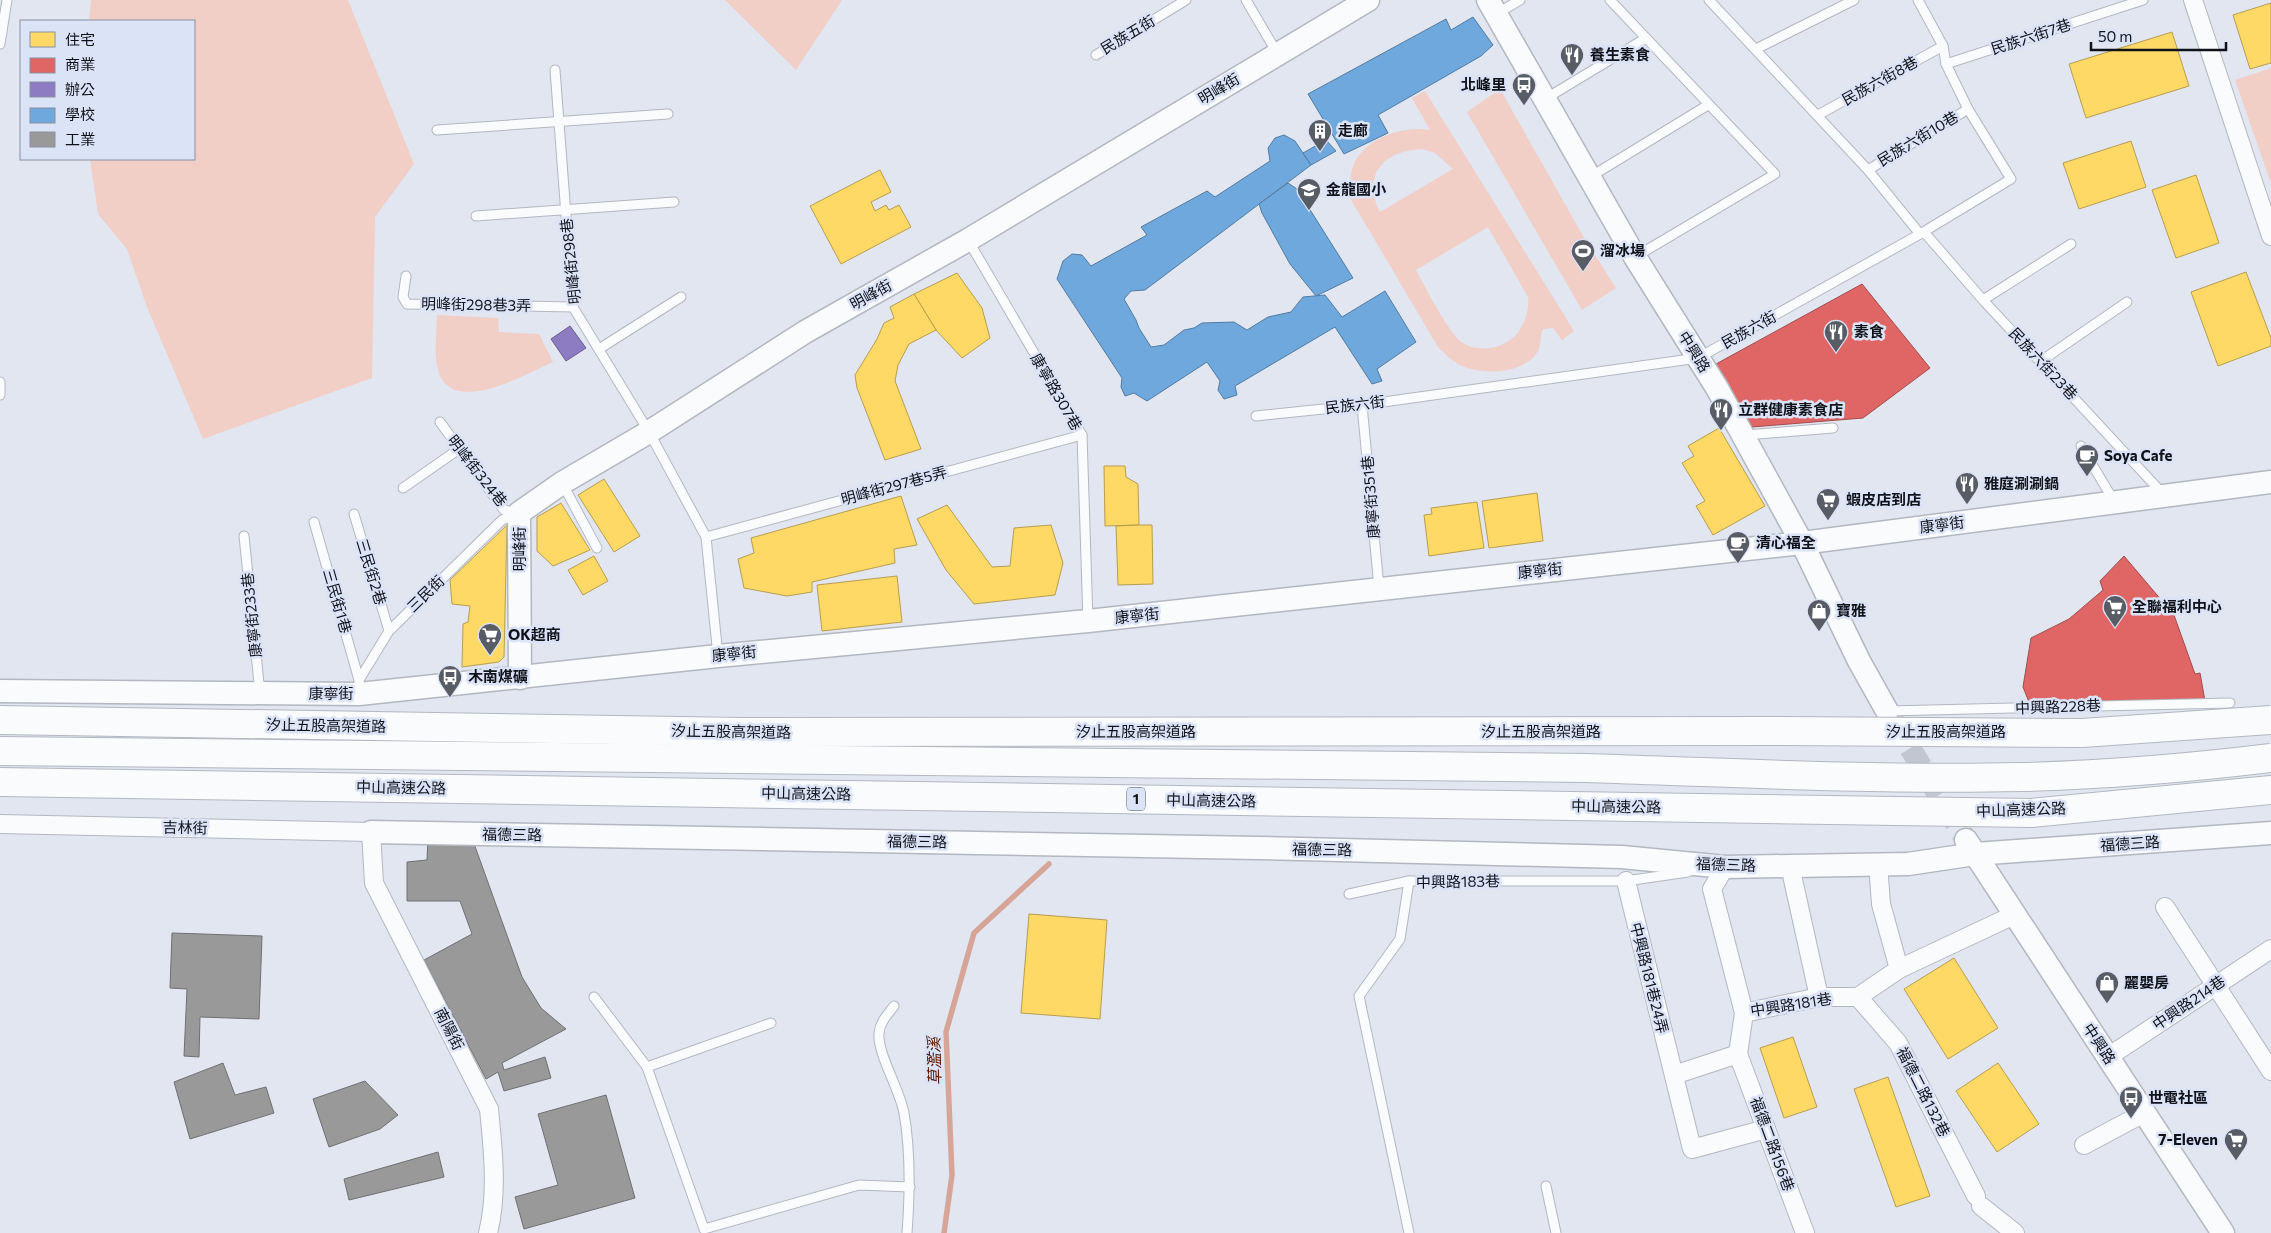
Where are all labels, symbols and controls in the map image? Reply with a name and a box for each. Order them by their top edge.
street label: 民族五街 [1097,11,1158,57]
street label: 民族六街7巷 [1988,15,2073,57]
legend [20,20,195,160]
scale bar [2091,20,2226,52]
text: 50 m [2098,27,2132,45]
text: 住宅 [65,30,95,48]
restaurant icon: 養生素食 [1559,42,1585,76]
place label: 養生素食 [1590,45,1650,63]
street label: 民族六街8巷 [1838,52,1921,108]
text: 商業 [65,55,95,73]
street label: 明峰街 [1195,69,1242,107]
bus stop icon: 北峰里 [1511,72,1537,106]
place label: 北峰里 [1461,75,1506,93]
text: 辦公 [65,80,95,98]
text: 學校 [65,105,95,123]
street label: 民族六街10巷 [1874,107,1961,169]
building icon: 走廊 [1307,118,1333,152]
place label: 走廊 [1338,121,1368,139]
text: 工業 [65,130,95,148]
school or university icon: 金龍國小 [1296,177,1322,211]
place label: 金龍國小 [1326,180,1387,198]
street label: 明峰街298巷 [557,217,583,305]
sports icon: 溜冰場 [1570,238,1596,272]
place label: 溜冰場 [1600,241,1645,259]
street label: 明峰街 [846,275,895,313]
street label: 明峰街298巷3弄 [421,294,531,314]
street label: 民族六街 [1718,307,1779,352]
restaurant icon: 素食 [1823,319,1849,353]
place label: 素食 [1854,322,1884,340]
street label: 民族六街23巷 [2006,324,2082,403]
street label: 中興路 [1675,328,1714,375]
street label: 康寧路307巷 [1028,350,1086,433]
street label: 民族六街 [1324,391,1386,417]
restaurant icon: 立群健康素食店 [1708,397,1734,431]
place label: 立群健康素食店 [1738,400,1843,418]
street label: 明峰街324巷 [444,431,511,510]
cafe icon: Soya Cafe [2074,443,2100,477]
place label: Soya Cafe [2104,446,2173,464]
street label: 康寧街351巷 [1357,455,1383,540]
street label: 明峰街297巷5弄 [839,462,949,508]
restaurant icon: 雅庭涮涮鍋 [1954,471,1980,505]
place label: 雅庭涮涮鍋 [1984,474,2059,492]
supermarket icon: 蝦皮店到店 [1815,487,1841,521]
place label: 蝦皮店到店 [1846,490,1921,508]
street label: 康寧街 [1918,512,1965,536]
street label: 明峰街 [510,526,528,572]
cafe icon: 清心福全 [1725,530,1751,564]
place label: 清心福全 [1756,533,1816,551]
street label: 三民街2巷 [353,536,391,607]
street label: 康寧街 [1517,559,1563,581]
street label: 三民街1巷 [320,566,356,635]
street label: 三民街 [403,571,448,615]
street label: 康寧街233巷 [238,572,264,659]
supermarket icon: 全聯福利中心 [2102,594,2128,628]
place label: 全聯福利中心 [2132,597,2222,615]
shop icon: 寶雅 [1806,598,1832,632]
place label: 寶雅 [1836,601,1866,619]
street label: 康寧街 [1114,604,1160,626]
supermarket icon: OK超商 [477,622,503,656]
place label: OK超商 [508,625,561,643]
street label: 康寧街 [711,642,757,664]
bus stop icon: 木南煤礦 [437,664,463,698]
place label: 木南煤礦 [468,667,528,685]
street label: 康寧街 [308,684,354,702]
street label: 中興路228巷 [2015,696,2101,716]
street label: 汐止五股高架道路 [266,715,386,735]
street label: 汐止五股高架道路 [671,721,791,741]
street label: 汐止五股高架道路 [1076,722,1196,740]
street label: 汐止五股高架道路 [1481,722,1601,740]
street label: 汐止五股高架道路 [1886,722,2006,740]
street label: 中山高速公路 [356,777,446,797]
street label: 中山高速公路 [761,783,851,803]
road number: 1 [1127,788,1145,811]
street label: 中山高速公路 [1166,790,1256,810]
street label: 中山高速公路 [1571,796,1661,816]
street label: 中山高速公路 [1976,798,2066,820]
street label: 吉林街 [162,818,208,836]
street label: 福德三路 [482,824,542,844]
street label: 福德三路 [887,831,947,851]
street label: 福德三路 [2099,832,2160,854]
street label: 福德三路 [1292,839,1352,859]
street label: 福德三路 [1696,854,1756,874]
street label: 中興路183巷 [1416,871,1500,891]
street label: 中興路181巷24弄 [1627,920,1672,1035]
shop icon: 麗嬰房 [2094,970,2120,1004]
street label: 中興路214巷 [2149,971,2228,1033]
place label: 麗嬰房 [2124,973,2169,991]
street label: 中興路181巷 [1749,989,1833,1019]
street label: 南陽街 [432,1004,468,1053]
street label: 中興路 [2080,1020,2120,1067]
water label: 草濫溪 [924,1035,943,1085]
street label: 福德二路132巷 [1894,1044,1954,1139]
bus stop icon: 世電社區 [2118,1085,2144,1119]
place label: 世電社區 [2148,1088,2208,1106]
street label: 福德二路156巷 [1748,1094,1798,1193]
supermarket icon: 7-Eleven [2223,1127,2249,1161]
place label: 7-Eleven [2158,1130,2218,1148]

